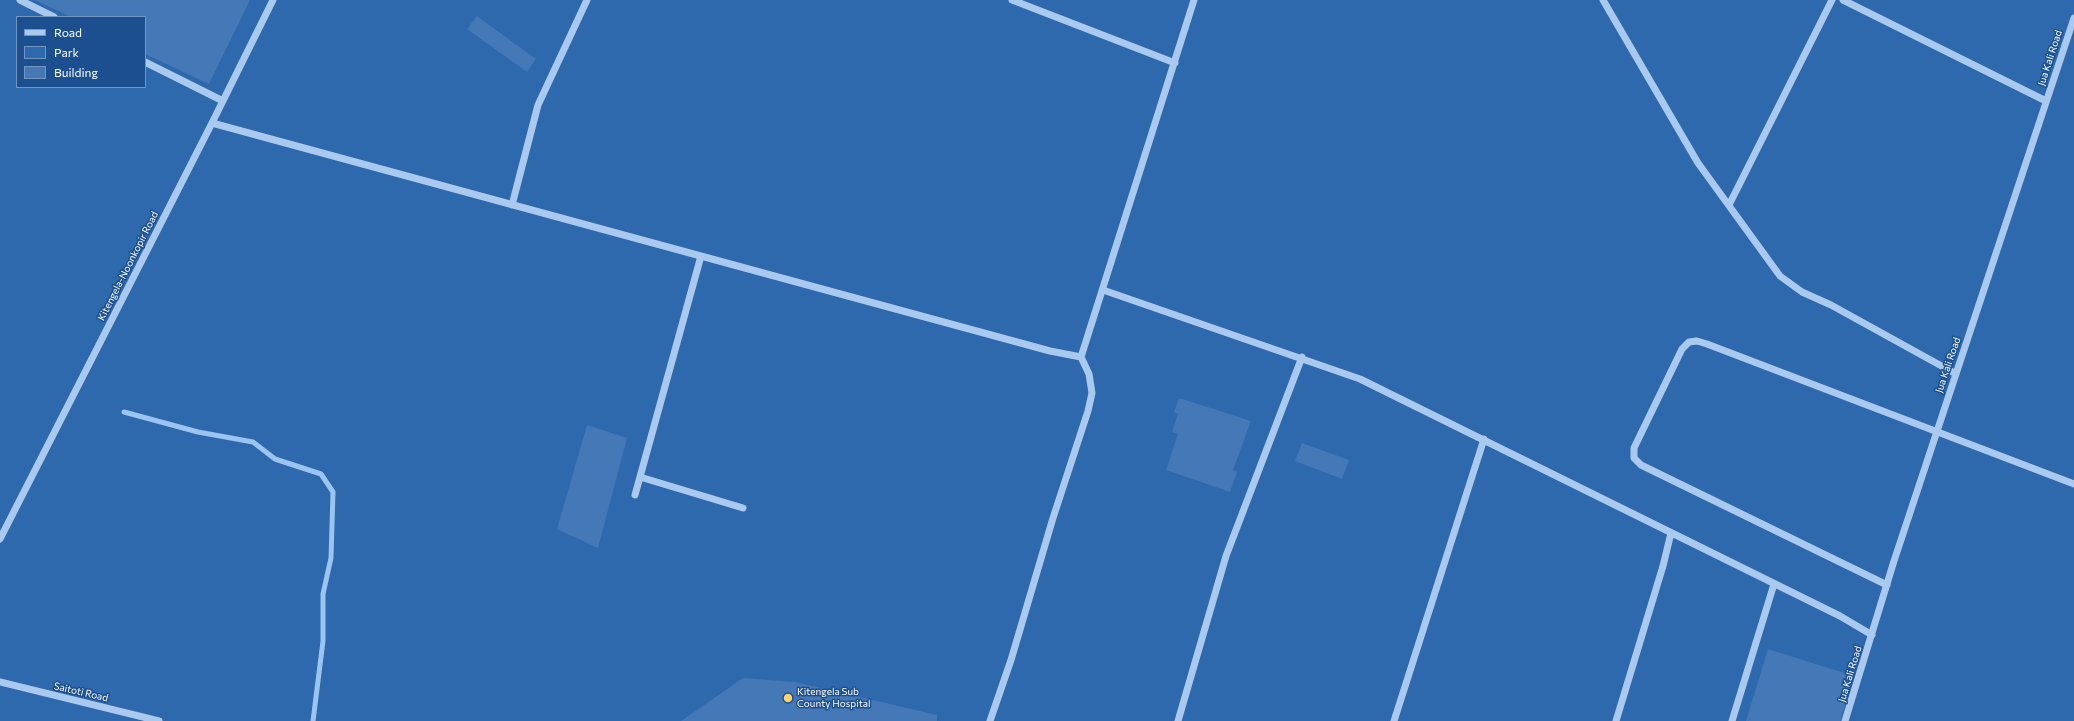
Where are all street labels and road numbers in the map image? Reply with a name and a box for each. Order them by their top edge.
street label: Jua Kali Road [2035,29,2065,87]
street label: Kitengela-Noonkopir Road [95,209,161,323]
street label: Jua Kali Road [1933,336,1963,394]
street label: Jua Kali Road [1836,645,1864,703]
street label: Saitoti Road [53,680,109,704]

